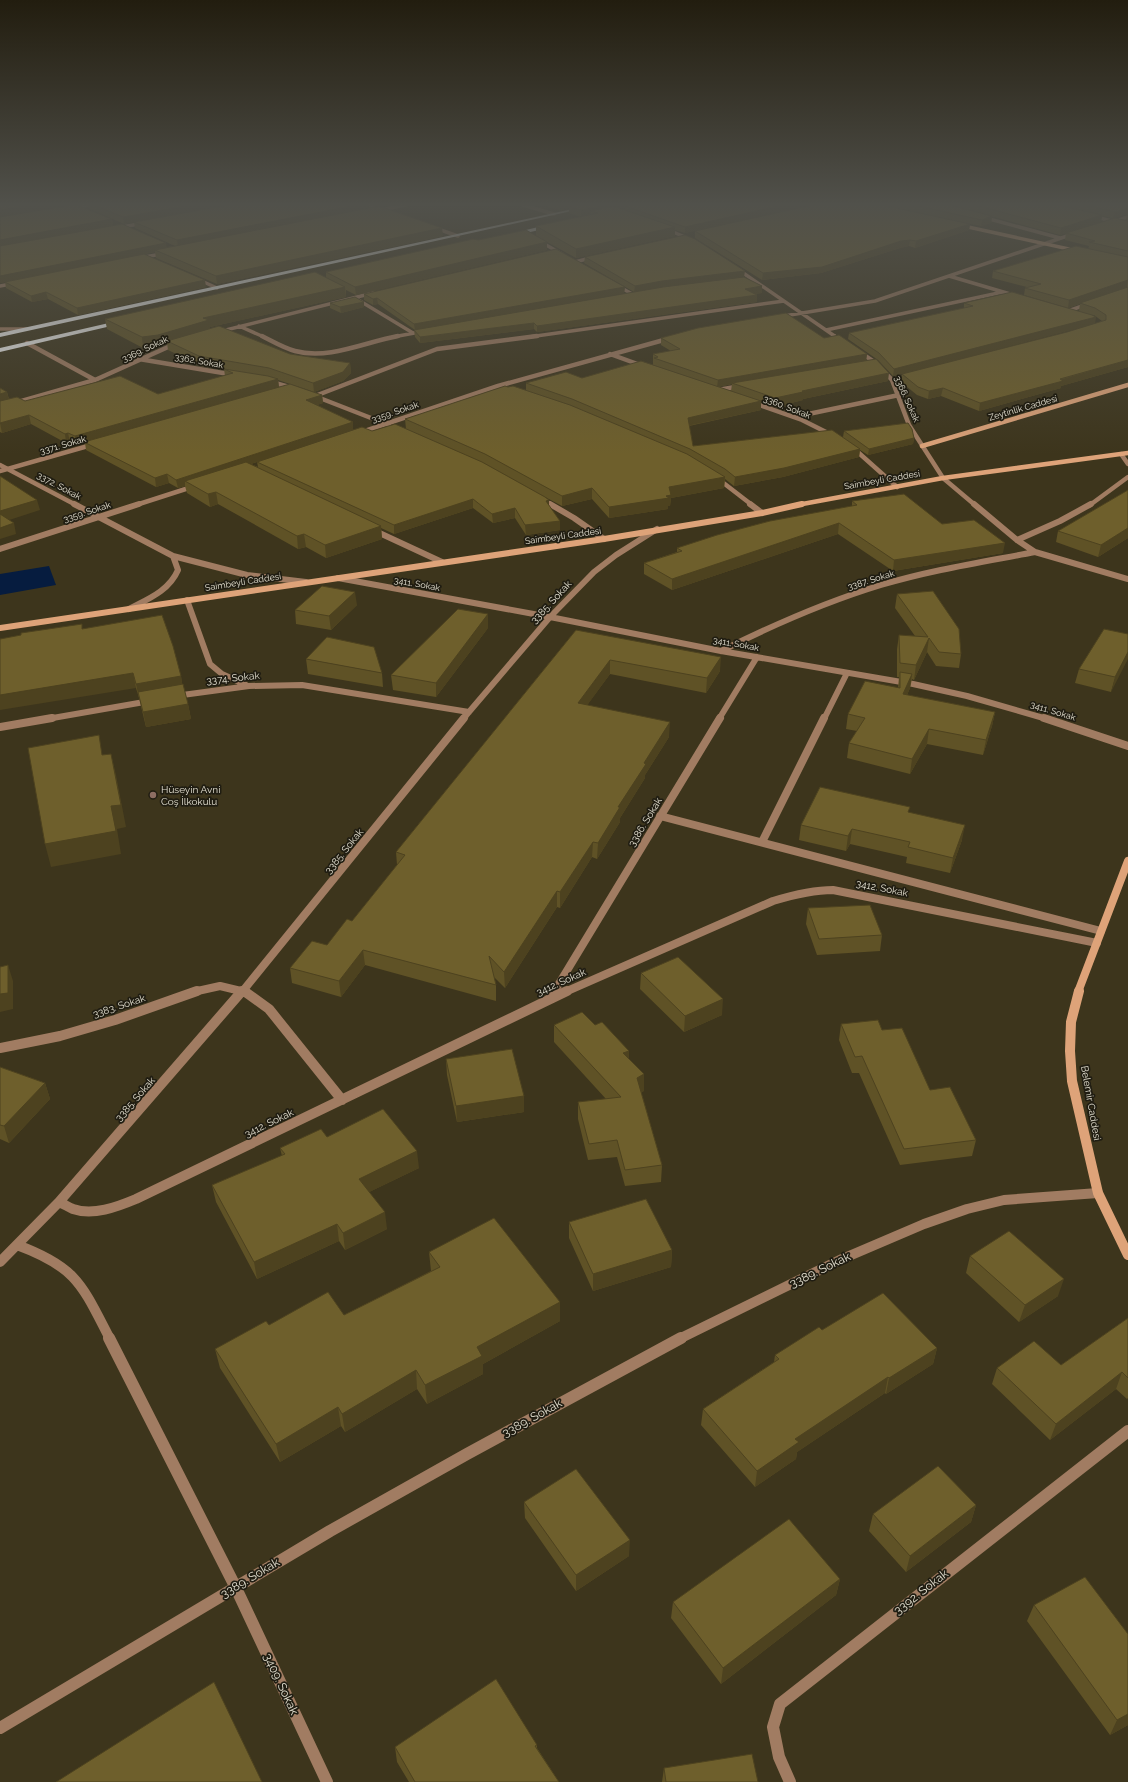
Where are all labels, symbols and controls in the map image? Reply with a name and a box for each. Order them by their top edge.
street label: 3369. Sokak [120,334,170,364]
street label: 3362. Sokak [174,352,224,370]
street label: 3366. Sokak [892,374,922,424]
street label: 3360. Sokak [762,393,812,421]
street label: Zeytinlik Caddesi [987,393,1059,423]
street label: 3359. Sokak [370,399,420,425]
street label: 3371. Sokak [39,434,87,456]
street label: Saimbeyli Caddesi [843,468,921,492]
street label: 3372. Sokak [35,470,83,502]
street label: 3359. Sokak [62,500,112,524]
street label: Saimbeyli Caddesi [524,526,602,546]
street label: 3387. Sokak [846,568,896,592]
street label: Saimbeyli Caddesi [204,571,282,593]
street label: 3411. Sokak [393,575,441,593]
street label: 3385. Sokak [528,578,574,626]
street label: 3411. Sokak [712,635,760,653]
street label: 3374. Sokak [206,670,261,686]
street label: 3411. Sokak [1029,699,1077,723]
place label: Hüseyin Avni Coş İlkokulu [161,784,220,807]
marker: Hüseyin Avni Coş İlkokulu [148,790,158,800]
street label: 3386. Sokak [626,795,664,848]
street label: 3385. Sokak [323,826,366,876]
street label: 3412. Sokak [855,878,910,899]
street label: 3412. Sokak [535,966,588,998]
street label: 3383. Sokak [91,992,147,1020]
street label: Belemir Caddesi [1079,1065,1103,1141]
street label: 3385. Sokak [113,1074,157,1123]
street label: 3412. Sokak [243,1106,296,1140]
street label: 3389. Sokak [787,1249,853,1291]
street label: 3389. Sokak [500,1396,565,1440]
street label: 3389. Sokak [218,1555,282,1601]
street label: 3392. Sokak [891,1566,951,1618]
street label: 3409. Sokak [261,1651,302,1718]

